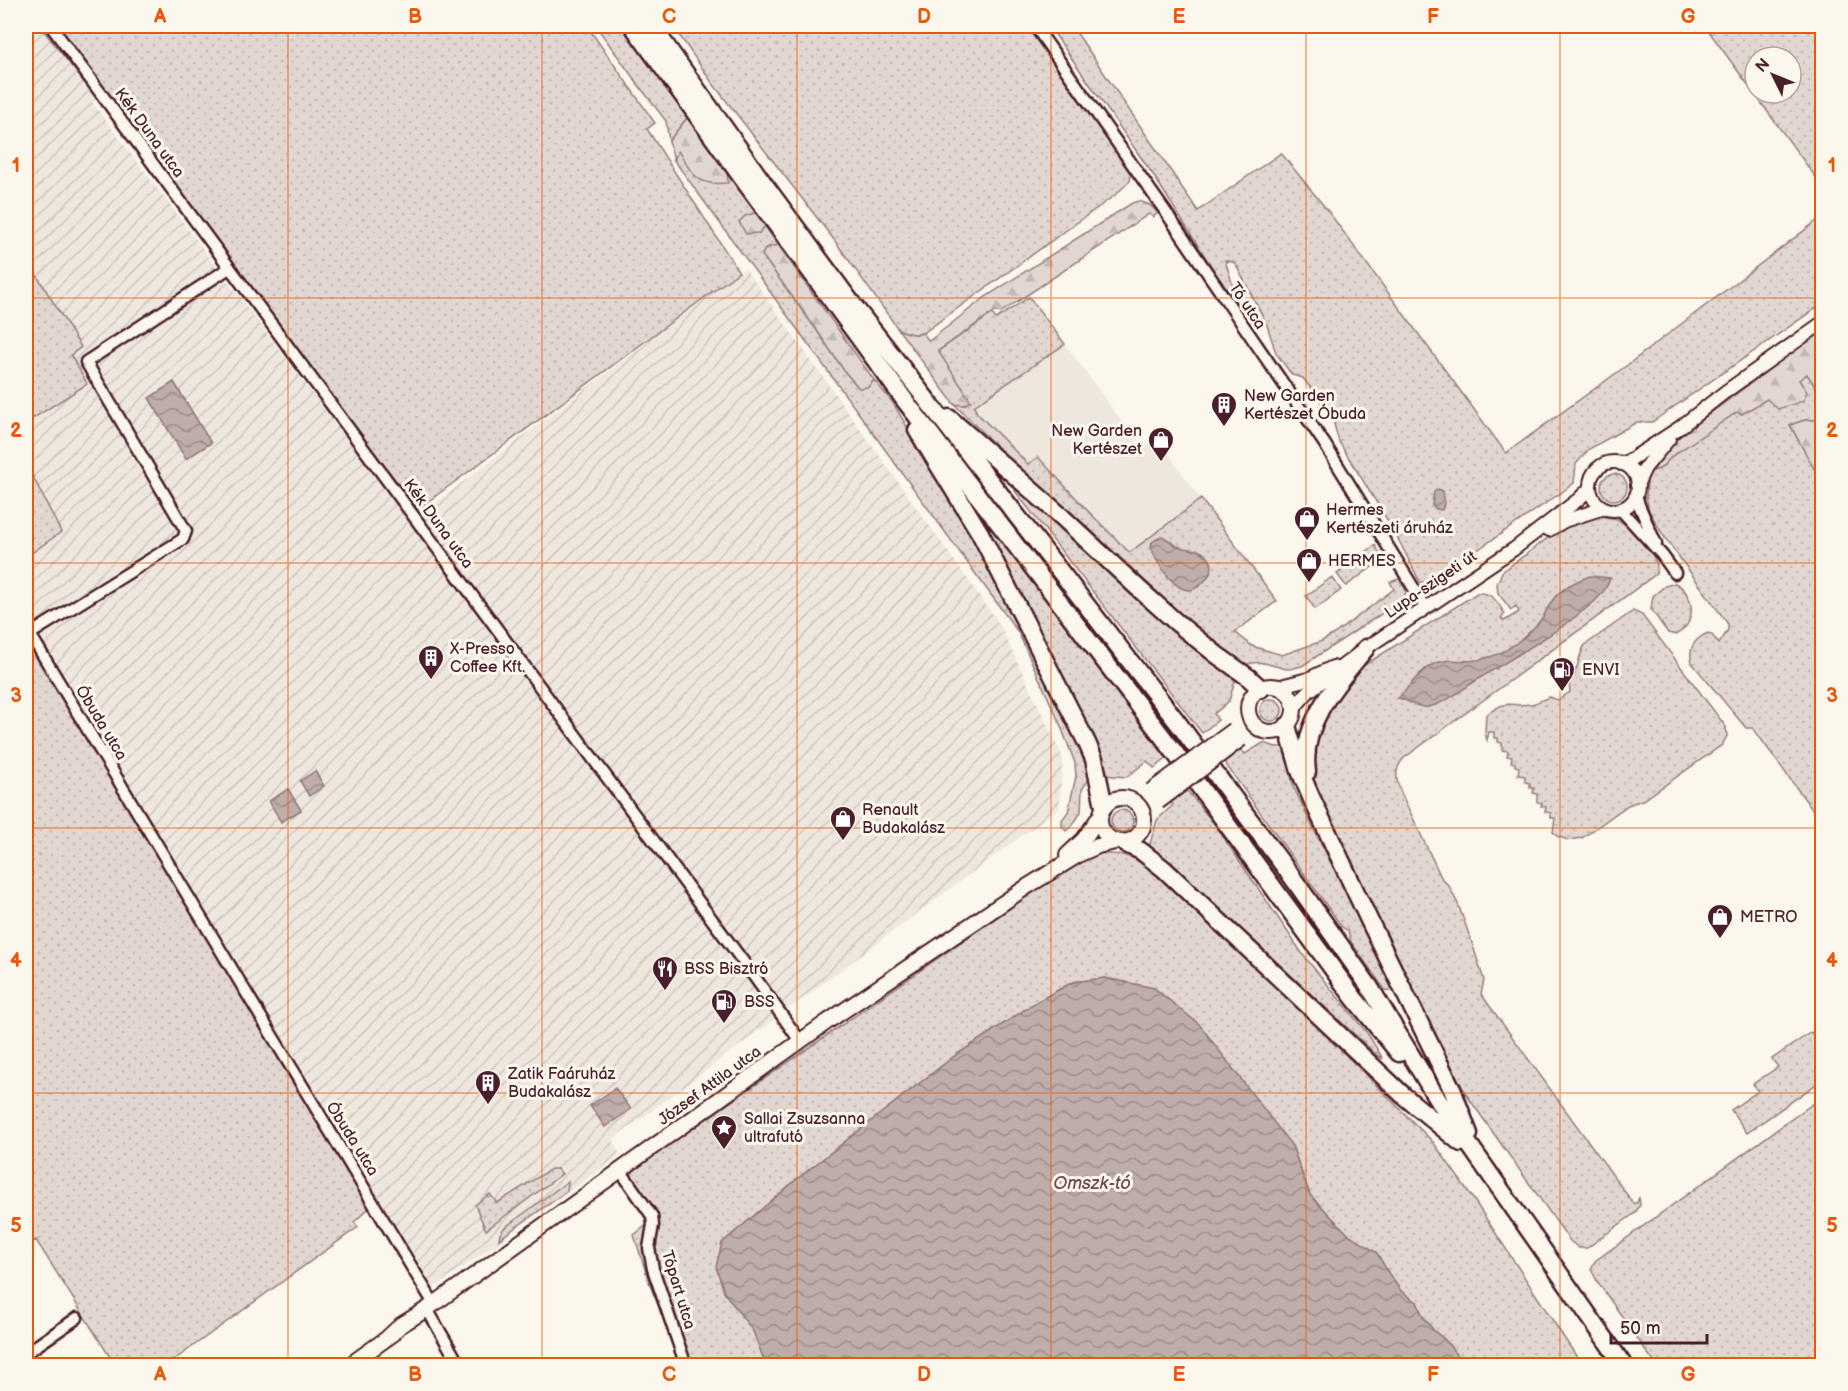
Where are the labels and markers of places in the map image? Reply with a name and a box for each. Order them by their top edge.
place label: New Garden Kertészet Óbuda [1244,387,1366,424]
building icon: New Garden Kertészet Óbuda [1209,390,1239,428]
place label: New Garden Kertészet [1051,422,1142,459]
shop icon: New Garden Kertészet [1146,425,1176,463]
place label: Hermes Kertészeti áruház [1326,501,1453,538]
shop icon: Hermes Kertészeti áruház [1292,504,1322,542]
shop icon: HERMES [1294,546,1324,584]
place label: HERMES [1328,552,1396,571]
place label: X-Presso Coffee Kft. [449,640,525,677]
building icon: X-Presso Coffee Kft. [416,643,446,681]
fuel station icon: ENVI [1547,655,1577,693]
place label: ENVI [1582,661,1619,680]
place label: Renault Budakalász [862,801,945,838]
shop icon: Renault Budakalász [828,804,858,842]
shop icon: METRO [1705,902,1735,940]
place label: METRO [1740,908,1798,927]
restaurant icon: BSS Bisztró [650,954,680,992]
place label: BSS Bisztró [684,960,768,979]
fuel station icon: BSS [709,987,739,1025]
place label: BSS [744,993,774,1012]
place label: Zatik Faáruház Budakalász [507,1065,615,1102]
building icon: Zatik Faáruház Budakalász [473,1068,503,1106]
place label: Sallai Zsuzsanna ultrafutó [744,1110,865,1147]
place icon: Sallai Zsuzsanna ultrafutó [709,1113,739,1151]

